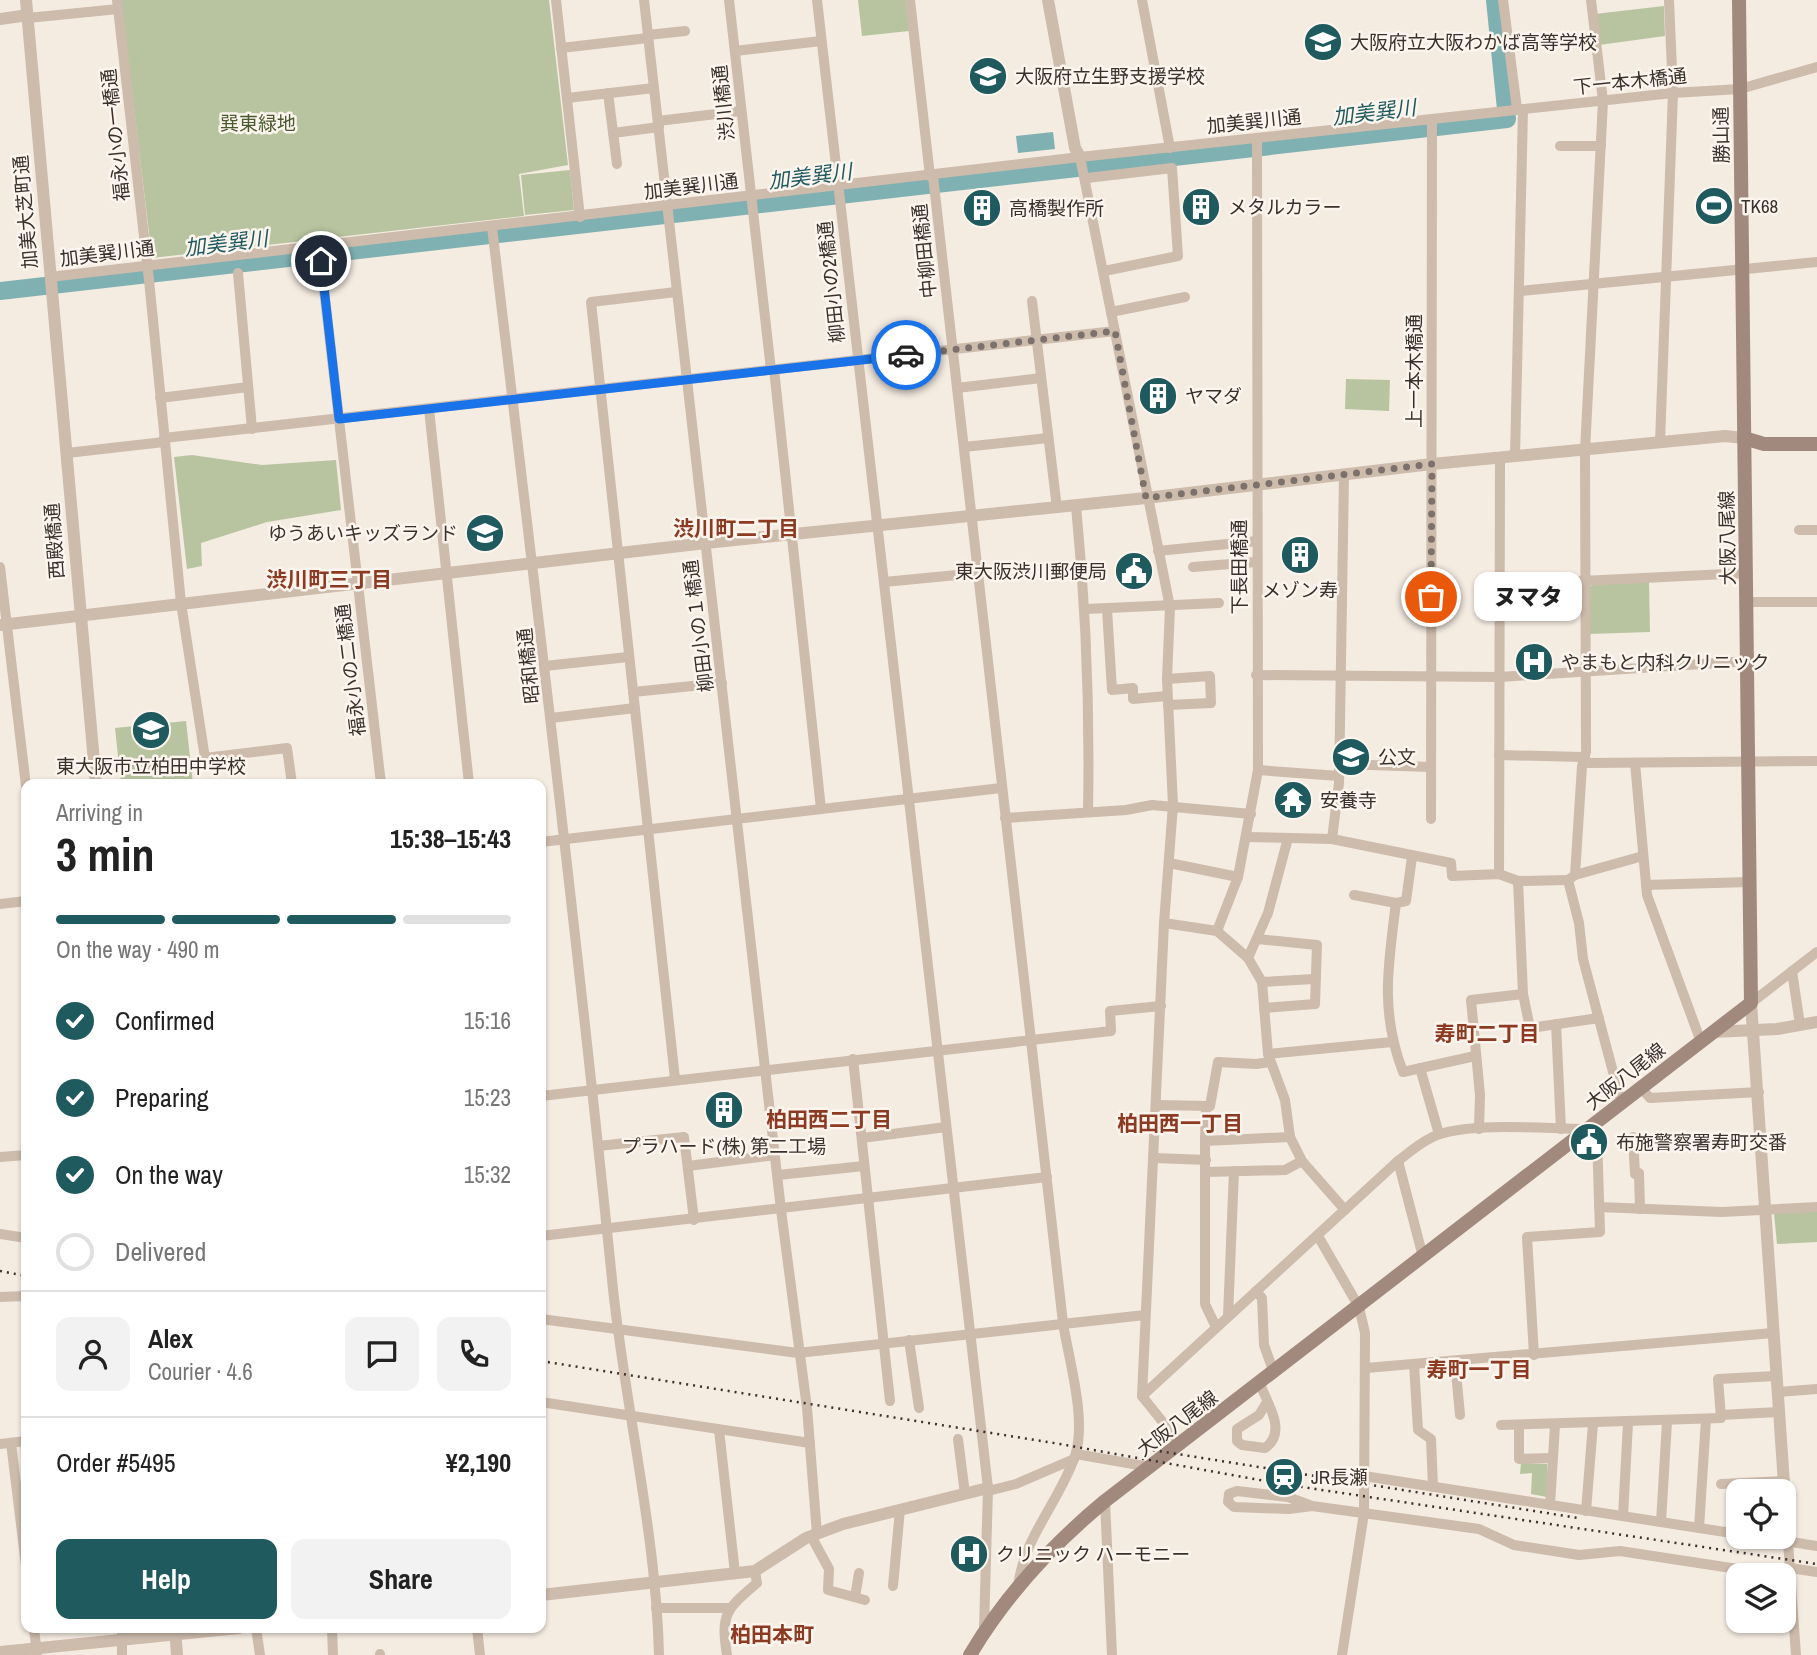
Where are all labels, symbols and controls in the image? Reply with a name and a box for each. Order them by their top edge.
school or university icon: 大阪府立大阪わかば高等学校 [1302,21,1344,63]
place label: 大阪府立大阪わかば高等学校 [1350,29,1597,55]
school or university icon: 大阪府立生野支援学校 [967,55,1009,97]
street label: 下一本木橋通 [1572,62,1688,100]
place label: 大阪府立生野支援学校 [1015,63,1205,89]
street label: 渋川橋通 [706,64,740,142]
street label: 福永小の一橋通 [95,67,135,203]
water label: 加美巽川 [1331,92,1419,132]
street label: 加美巽川通 [1205,103,1303,139]
street label: 勝山通 [1708,106,1734,164]
park label: 巽東緑地 [220,110,296,136]
street label: 加美大芝町通 [7,154,43,270]
water label: 加美巽川 [767,156,855,196]
street label: 加美巽川通 [642,167,740,205]
sports icon: TK68 [1693,185,1735,227]
building icon: メタルカラー [1180,186,1222,228]
building icon: 高橋製作所 [961,187,1003,229]
place label: TK68 [1741,193,1778,219]
place label: メタルカラー [1228,194,1341,220]
place label: 高橋製作所 [1009,195,1104,221]
street label: 中柳田橋通 [906,202,942,300]
street label: 柳田小の2橋通 [812,220,850,344]
water label: 加美巽川 [183,223,271,263]
pin [291,231,351,291]
street label: 加美巽川通 [58,234,156,272]
icon: home [302,242,340,280]
street label: 上一本木橋通 [1401,314,1427,428]
courier [871,320,941,390]
icon: car [887,336,925,374]
building icon: ヤマダ [1137,375,1179,417]
place label: ヤマダ [1185,383,1242,409]
street label: 大阪八尾線 [1713,490,1741,586]
street label: 西殿橋通 [38,502,70,580]
school or university icon: ゆうあいキッズランド [464,512,506,554]
district label: 渋川町二丁目 [673,514,799,543]
street label: 下長田橋通 [1226,519,1252,615]
place label: ゆうあいキッズランド [268,520,458,546]
building icon: メゾン寿 [1279,534,1321,576]
public building icon: 東大阪渋川郵便局 [1113,550,1155,592]
street label: 柳田小の１橋通 [677,558,719,694]
place label: 東大阪渋川郵便局 [955,558,1107,584]
district label: 渋川町三丁目 [266,565,392,594]
pin [1401,567,1461,627]
callout: ヌマタ [1473,572,1582,622]
place label: メゾン寿 [1262,577,1338,603]
icon: bag [1412,578,1450,616]
text: ヌマタ [1494,581,1563,612]
street label: 福永小の二橋通 [329,602,371,738]
street label: 昭和橋通 [511,627,545,705]
hospital icon: やまもと内科クリニック [1513,641,1555,683]
place label: やまもと内科クリニック [1561,649,1770,675]
school or university icon: 東大阪市立柏田中学校 [130,709,172,751]
school or university icon: 公文 [1330,736,1372,778]
place label: 公文 [1378,744,1416,770]
place label: 東大阪市立柏田中学校 [56,753,246,779]
temple icon: 安養寺 [1272,779,1314,821]
place label: 安養寺 [1320,787,1377,813]
text: Arriving in [56,797,143,828]
text: 15:38–15:43 [390,821,511,856]
text: 3 min [56,823,155,885]
text: On the way · 490 m [56,934,220,965]
icon: check [56,1002,94,1040]
text: Confirmed [115,1003,215,1038]
text: 15:16 [464,1005,511,1036]
district label: 寿町二丁目 [1435,1019,1540,1048]
street label: 大阪八尾線 [1580,1037,1670,1115]
icon: check [56,1079,94,1117]
text: Preparing [115,1080,209,1115]
text: 15:23 [464,1082,511,1113]
building icon: プラハード(株) 第二工場 [703,1089,745,1131]
district label: 柏田西二丁目 [766,1105,892,1134]
district label: 柏田西一丁目 [1117,1109,1243,1138]
public building icon: 布施警察署寿町交番 [1568,1121,1610,1163]
place label: 布施警察署寿町交番 [1616,1129,1787,1155]
place label: プラハード(株) 第二工場 [622,1133,826,1159]
icon: check [56,1156,94,1194]
text: On the way [115,1157,223,1192]
text: 15:32 [464,1159,511,1190]
text: Delivered [115,1234,206,1269]
button: person [56,1317,130,1391]
button: chat [345,1317,419,1391]
button: phone [437,1317,511,1391]
text: Alex [148,1321,193,1356]
district label: 寿町一丁目 [1427,1355,1532,1384]
text: Courier · 4.6 [148,1356,253,1387]
street label: 大阪八尾線 [1131,1384,1223,1462]
text: Order #5495 [56,1445,176,1480]
text: ¥2,190 [446,1445,511,1480]
station icon: JR長瀬 [1263,1456,1305,1498]
place label: JR長瀬 [1311,1464,1368,1490]
map controls [1726,1479,1796,1633]
button: locate [1726,1479,1796,1549]
hospital icon: クリニック ハーモニー [948,1533,990,1575]
button: Help [56,1539,277,1619]
button: Share [291,1539,511,1619]
place label: クリニック ハーモニー [996,1541,1190,1567]
button: layers [1726,1563,1796,1633]
district label: 柏田本町 [730,1620,814,1649]

